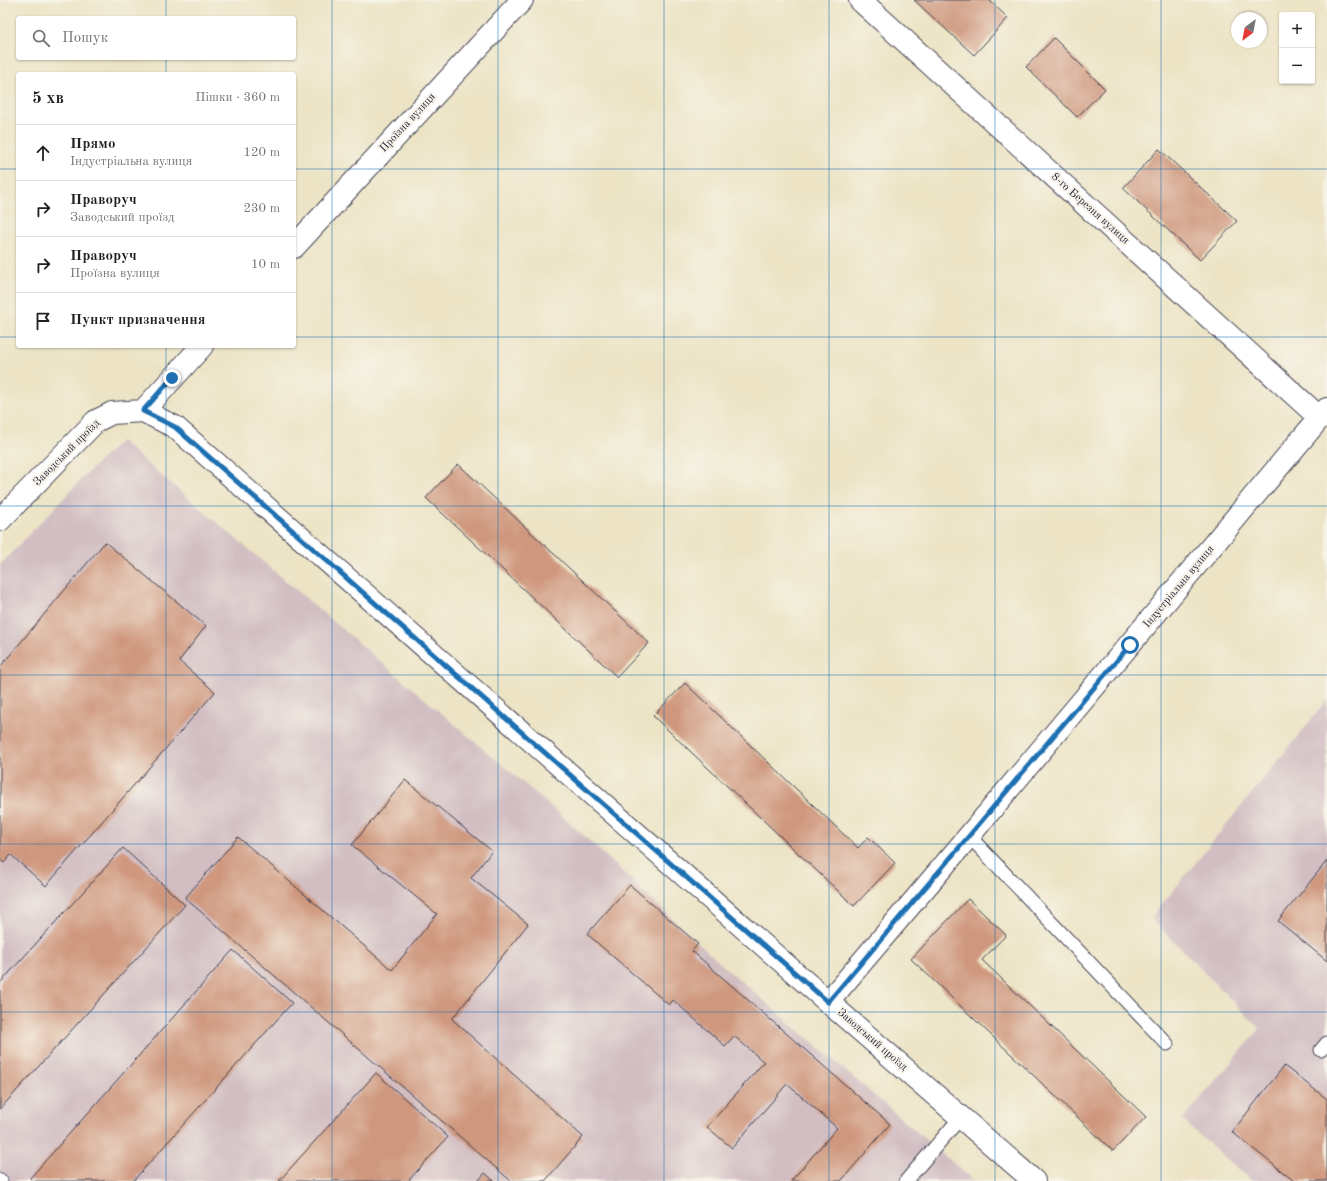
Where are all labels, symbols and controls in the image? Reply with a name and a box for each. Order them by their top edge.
north arrow [1231,12,1267,48]
map controls [1279,12,1315,84]
button: + [1279,12,1315,48]
search box [16,16,296,60]
icon: search [30,27,52,49]
text: Пошук [62,31,108,46]
button: − [1279,48,1315,84]
text: 5 хв [32,90,64,107]
text: Пішки · 360 m [195,91,280,104]
street label: Проїзна вулиця [378,91,438,155]
text: Прямо [70,137,116,152]
icon: ahead [32,142,54,164]
text: 120 m [243,146,280,159]
text: Індустріальна вулиця [70,155,192,168]
street label: 8-го Березня вулиця [1049,171,1131,247]
text: Праворуч [70,193,137,208]
icon: right [32,198,54,220]
text: 230 m [243,202,280,215]
text: Заводський проїзд [70,211,174,224]
text: Праворуч [70,249,137,264]
icon: right [32,254,54,276]
text: 10 m [251,258,280,271]
text: Проїзна вулиця [70,267,160,280]
icon: arrive [32,310,54,332]
text: Пункт призначення [70,313,206,328]
route end [163,369,181,387]
street label: Заводський проїзд [32,417,103,488]
street label: Індустріальна вулиця [1142,544,1217,630]
route start [1121,636,1139,654]
street label: Заводський проїзд [835,1007,909,1074]

